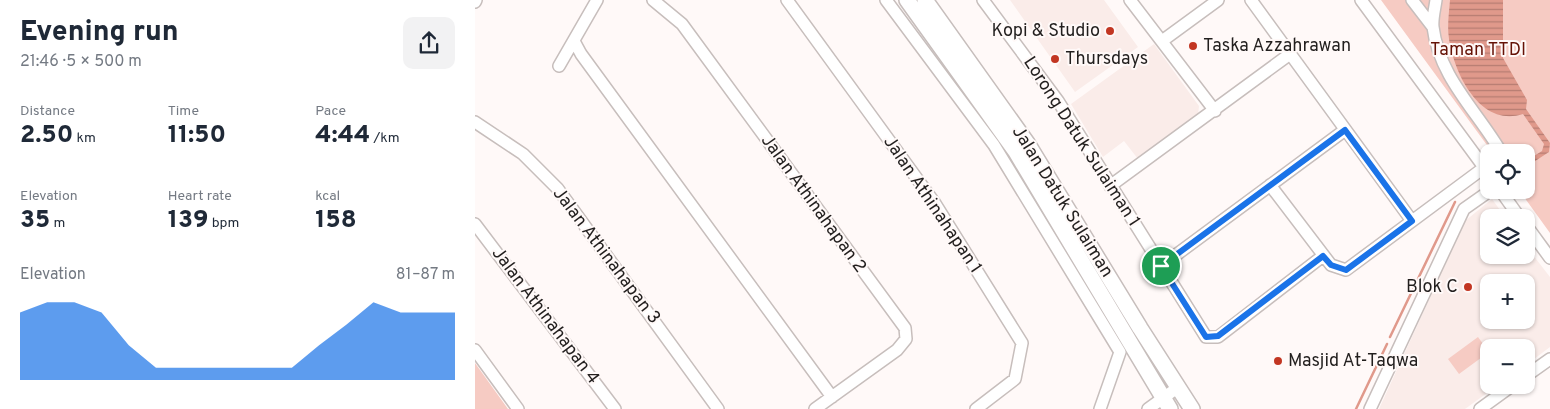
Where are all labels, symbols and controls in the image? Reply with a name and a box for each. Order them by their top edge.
text: Evening run [20,15,179,51]
button: share [403,17,455,69]
place label: Kopi & Studio [991,20,1100,43]
marker: Kopi & Studio [1104,25,1116,37]
place label: Taska Azzahrawan [1203,35,1351,58]
park label: Taman TTDI [1430,39,1526,62]
marker: Taska Azzahrawan [1187,40,1199,52]
place label: Thursdays [1065,48,1148,71]
text: 21:46 · 5 × 500 m [20,52,142,72]
street label: Lorong Datuk Sulaiman 1 [1017,52,1145,232]
marker: Thursdays [1049,53,1061,65]
text: Distance [20,103,75,120]
text: Time [168,103,199,120]
text: Pace [315,103,346,120]
text: 2.50 [20,120,73,152]
text: 11:50 [168,120,226,152]
text: 4:44 [315,120,370,152]
street label: Jalan Datuk Sulaiman [1006,122,1118,282]
text: km [73,130,96,147]
text: /km [370,130,400,147]
street label: Jalan Athinahapan 2 [755,130,871,278]
street label: Jalan Athinahapan 1 [877,132,987,278]
map controls [1480,144,1535,394]
button: locate [1480,144,1535,199]
street label: Jalan Athinahapan 3 [547,183,665,329]
text: Elevation [20,188,78,205]
text: Heart rate [168,188,232,205]
text: kcal [315,188,340,205]
text: 35 [20,205,50,237]
text: 139 [168,205,209,237]
text: 158 [315,205,357,237]
button: layers [1480,209,1535,264]
text: m [50,215,65,232]
text: bpm [209,215,239,232]
street label: Jalan Athinahapan 4 [486,243,604,389]
pin [1140,245,1182,287]
icon: arrive [1147,252,1175,280]
text: Elevation [20,265,86,285]
text: 81–87 m [396,265,455,285]
button: + [1480,274,1535,329]
place label: Blok C [1406,276,1458,299]
marker: Blok C [1462,281,1474,293]
button: − [1480,339,1535,394]
place label: Masjid At-Taqwa [1288,350,1418,373]
marker: Masjid At-Taqwa [1272,355,1284,367]

